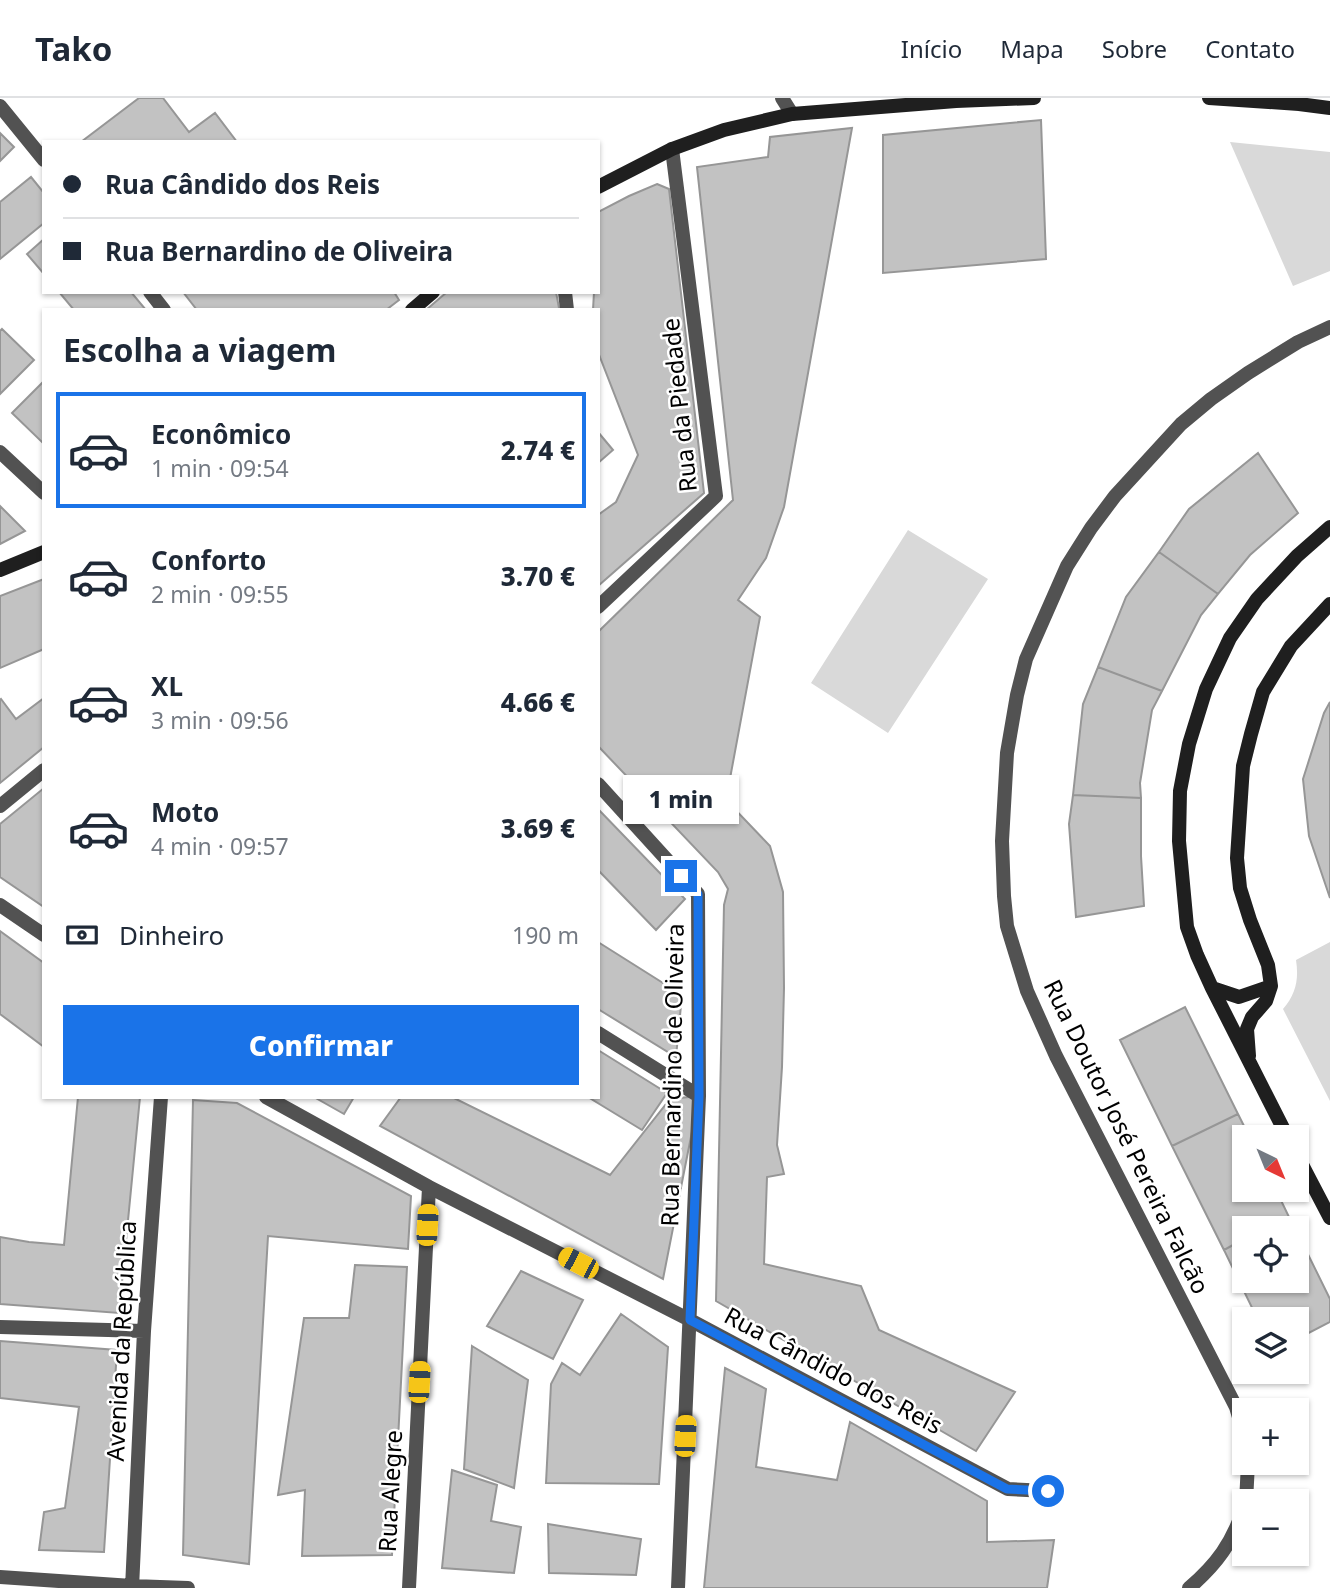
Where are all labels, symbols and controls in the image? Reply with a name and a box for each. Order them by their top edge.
text: Tako [35,26,112,71]
text: Início [901,32,962,65]
text: Mapa [1000,32,1064,65]
text: Sobre [1102,32,1167,65]
text: Contato [1205,32,1295,65]
text: Rua Cândido dos Reis [105,166,380,202]
text: Rua Bernardino de Oliveira [105,233,453,269]
street label: Rua da Piedade [653,317,704,494]
text: Escolha a viagem [63,328,336,371]
text: Econômico [151,416,291,452]
icon: car [67,419,130,482]
text: 2.74 € [501,432,575,468]
text: 1 min · 09:54 [151,452,289,484]
text: Conforto [151,542,266,578]
icon: car [67,545,130,608]
text: 3.70 € [501,558,575,594]
text: 2 min · 09:55 [151,578,289,610]
text: XL [151,668,183,704]
icon: car [67,671,130,734]
text: 4.66 € [501,684,575,720]
text: 3 min · 09:56 [151,704,289,736]
callout: 1 min [623,774,739,824]
text: 1 min [649,783,713,815]
text: Moto [151,794,219,830]
icon: car [67,797,130,860]
text: 3.69 € [501,810,575,846]
text: 4 min · 09:57 [151,830,289,862]
route end [665,860,697,892]
icon: cash [63,916,101,954]
text: Dinheiro [119,917,224,953]
text: 190 m [512,919,579,951]
street label: Rua Bernardino de Oliveira [652,923,691,1227]
street label: Rua Doutor José Pereira Falcão [1037,974,1218,1299]
button: Confirmar [63,1005,579,1085]
north arrow [1232,1125,1309,1202]
map controls [1232,1125,1309,1566]
car [416,1203,439,1247]
button: locate [1232,1216,1309,1293]
street label: Avenida da República [98,1220,143,1462]
car [555,1244,602,1282]
street label: Rua Cândido dos Reis [719,1298,949,1441]
button: layers [1232,1307,1309,1384]
car [408,1360,431,1404]
button: + [1232,1398,1309,1475]
car [674,1414,697,1458]
street label: Rua Alegre [370,1429,409,1553]
route start [1032,1475,1064,1507]
button: − [1232,1489,1309,1566]

